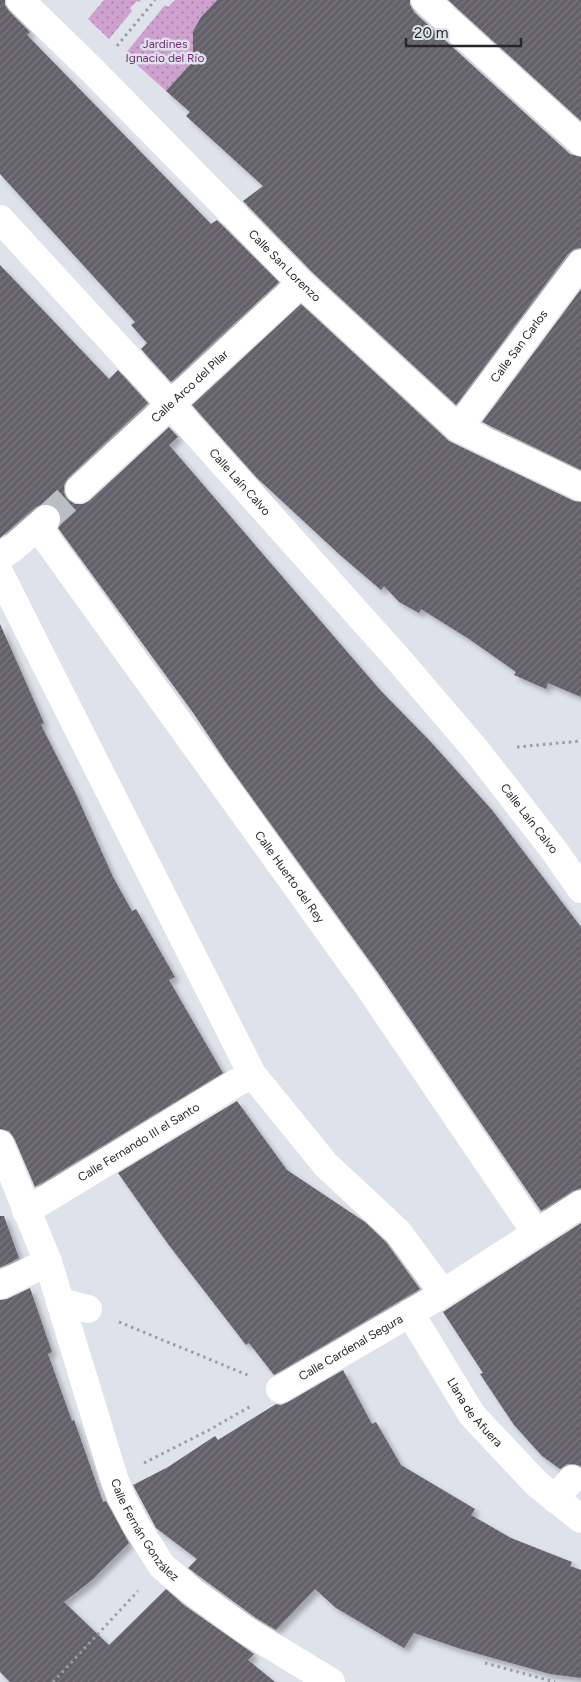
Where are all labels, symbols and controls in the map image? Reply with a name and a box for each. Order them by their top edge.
scale bar [406,15,521,47]
text: 20 m [414,24,448,42]
park label: Jardines Ignacio del Río [126,37,204,65]
street label: Calle San Lorenzo [246,227,324,305]
street label: Calle San Carlos [487,307,551,385]
street label: Calle Arco del Pilar [148,347,231,425]
street label: Calle Laín Calvo [206,446,273,518]
street label: Calle Laín Calvo [498,781,561,856]
street label: Calle Huerto del Rey [252,828,328,926]
street label: Calle Fernando III el Santo [75,1100,202,1185]
street label: Calle Cardenal Segura [296,1312,405,1384]
street label: Llana de Afuera [444,1375,505,1450]
street label: Calle Fernán González [108,1477,182,1584]

